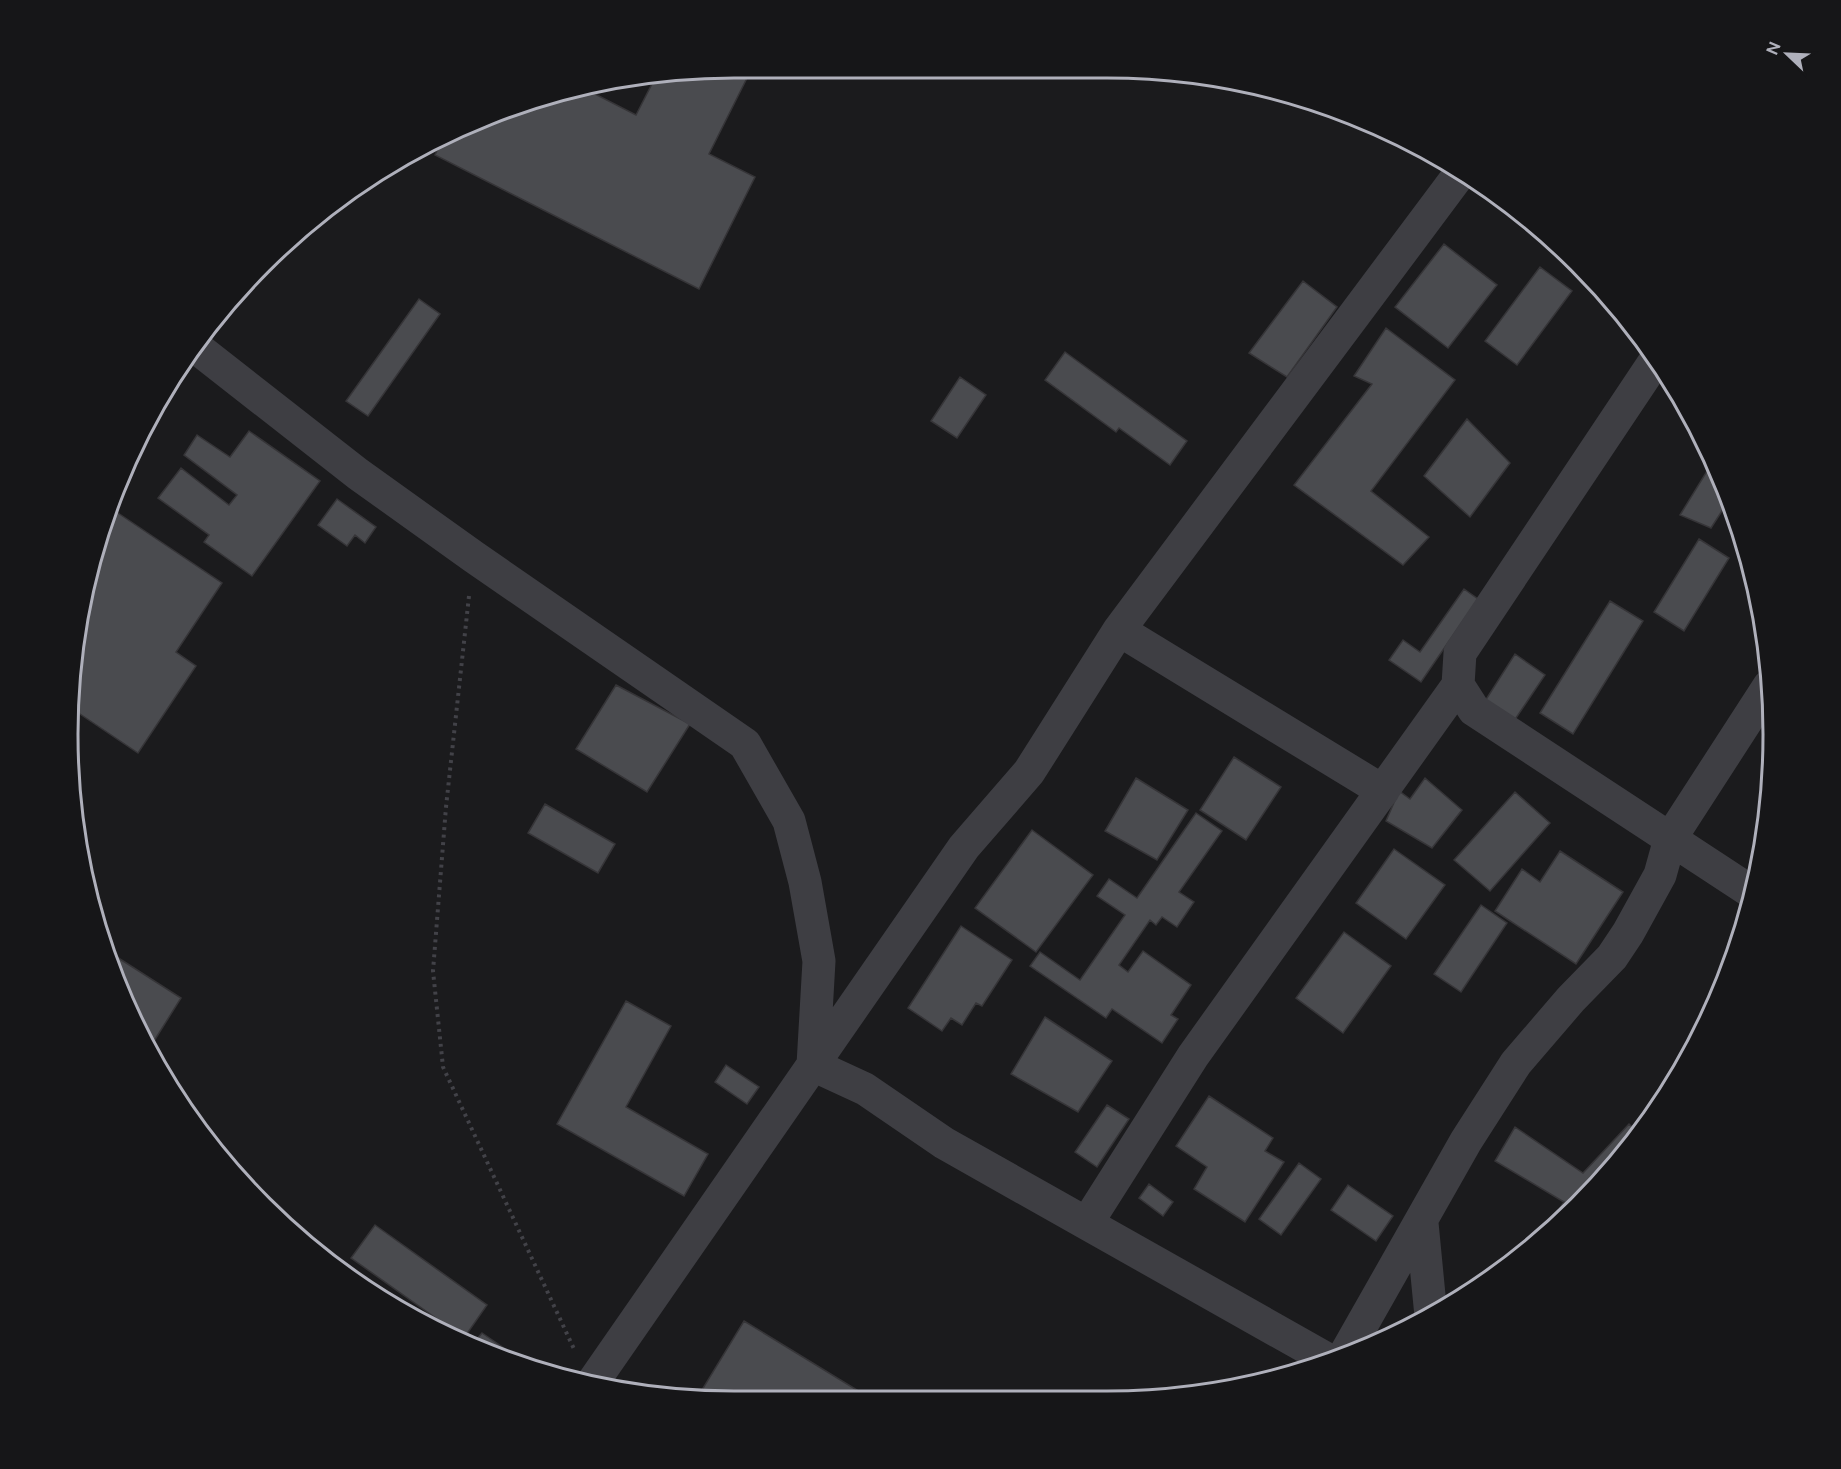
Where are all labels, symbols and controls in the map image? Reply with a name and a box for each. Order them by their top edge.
north arrow [1757,24,1817,84]
text: N [1762,39,1785,58]

